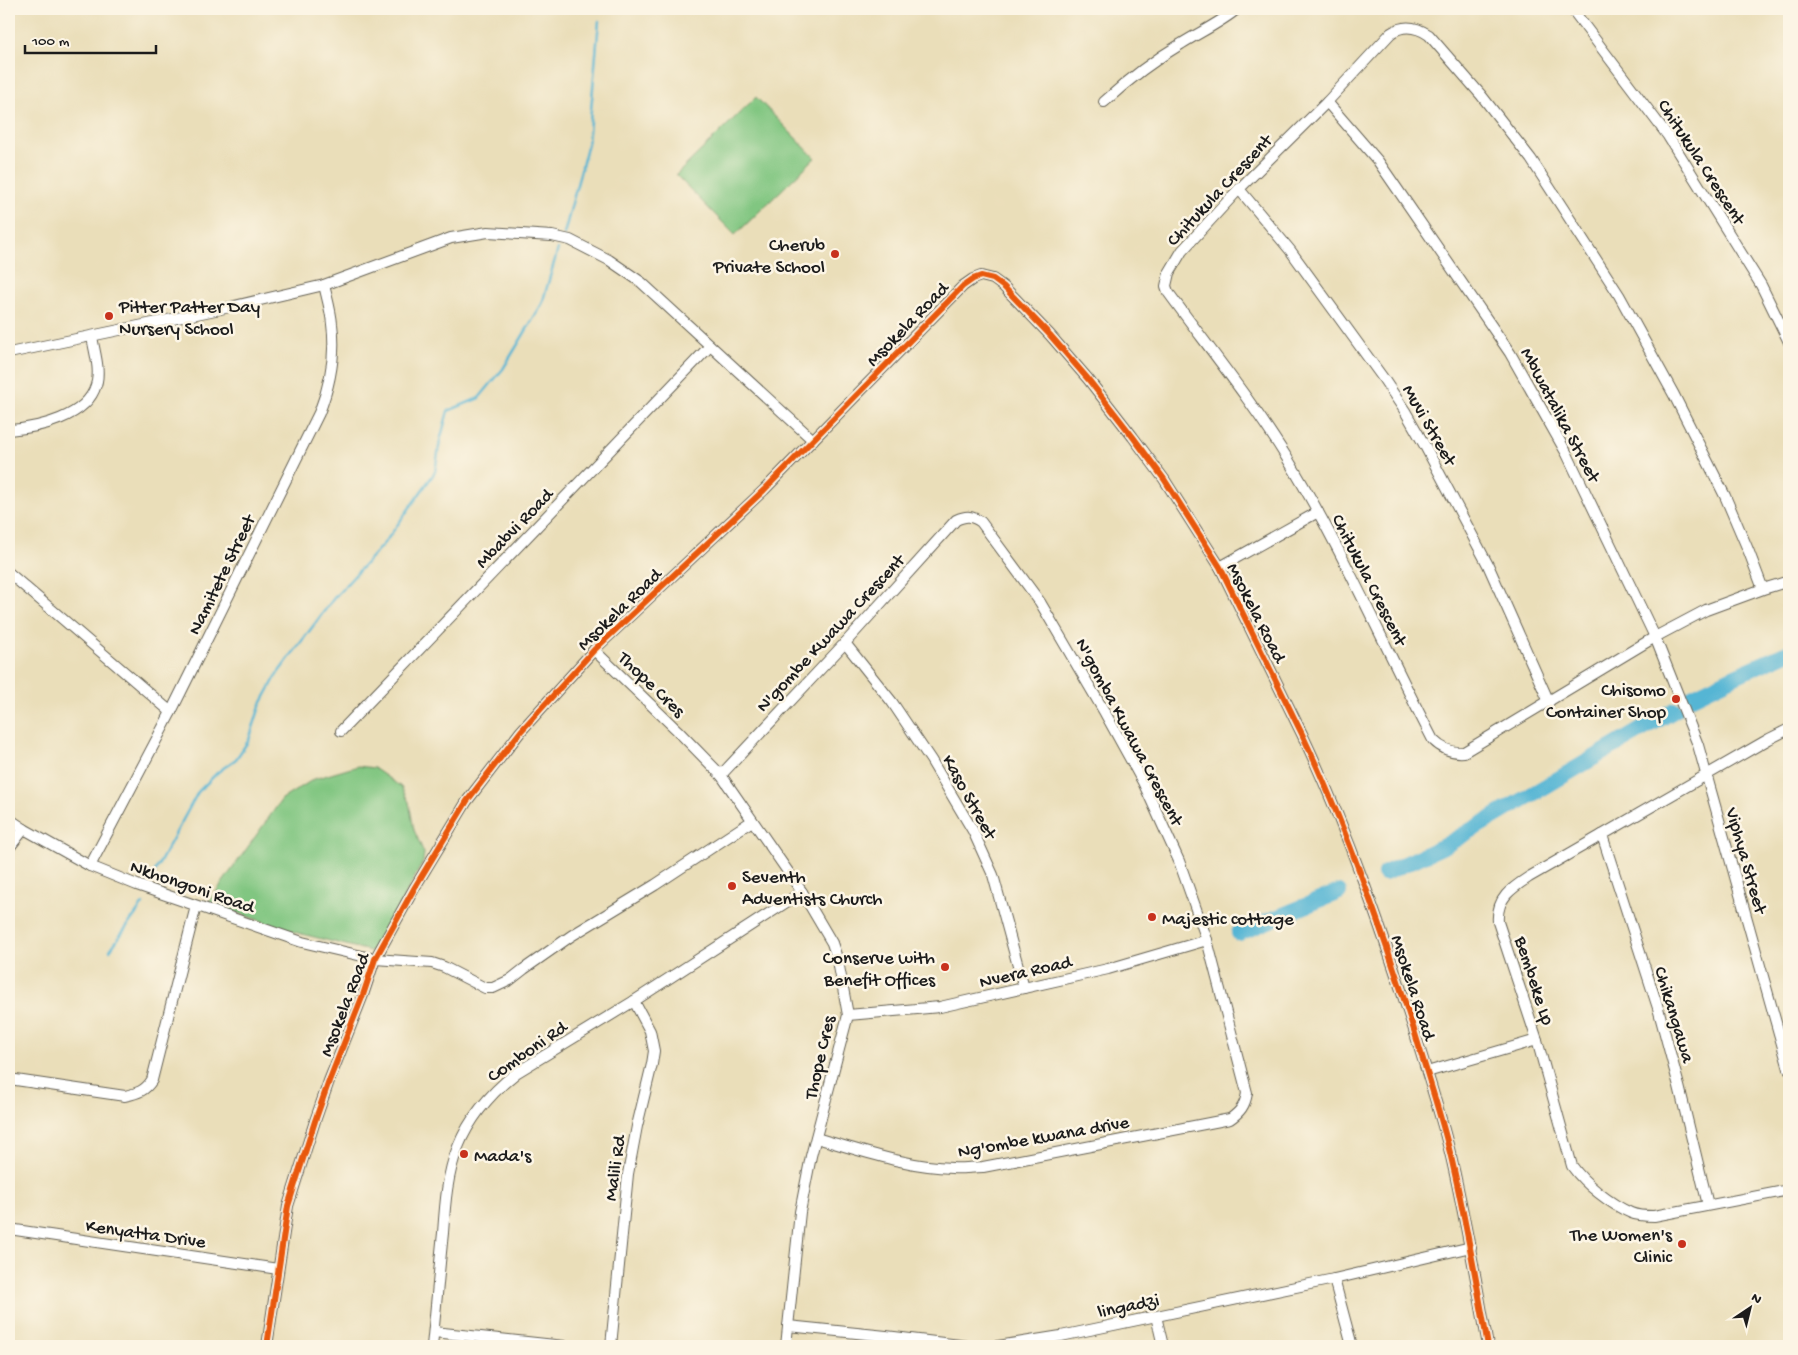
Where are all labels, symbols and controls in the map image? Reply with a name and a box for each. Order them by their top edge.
scale bar [25,22,156,54]
text: 100 m [31,33,70,51]
street label: Chitukula Crescent [1651,96,1750,232]
street label: Chitukula Crescent [1163,129,1280,252]
place label: Cherub Private School [712,235,825,280]
marker: Cherub Private School [829,248,841,260]
street label: Msokela Road [862,277,956,373]
place label: Pitter Patter Day Nursery School [118,297,261,342]
marker: Pitter Patter Day Nursery School [103,310,115,322]
street label: Mbwatalika Street [1514,344,1605,489]
street label: Muvi Street [1396,381,1461,472]
street label: Mbabvi Road [472,483,561,574]
street label: Namitete Street [184,510,263,639]
street label: Chitukula Crescent [1325,511,1412,652]
street label: N'gombe Kwawa Crescent [752,549,912,718]
street label: Msokela Road [1220,560,1291,669]
street label: Msokela Road [573,563,669,657]
street label: N'gomba Kwawa Crescent [1069,635,1188,832]
street label: Thope Cres [611,647,690,724]
place label: Chisomo Container Shop [1546,680,1667,725]
marker: Chisomo Container Shop [1670,693,1682,705]
street label: Kaso Street [935,751,1002,846]
street label: Viphya Street [1718,804,1771,919]
street label: Nkhongoni Road [127,856,259,921]
place label: Seventh Adventists Church [742,867,882,912]
marker: Seventh Adventists Church [726,880,738,892]
place label: Majestic cottage [1162,909,1294,932]
marker: Majestic cottage [1146,911,1158,923]
street label: Msokela Road [1384,933,1440,1045]
street label: Bembeke Lp [1507,933,1558,1029]
street label: Msokela Road [316,948,377,1060]
place label: Conserve with Benefit Offices [823,948,936,993]
street label: Nvera Road [977,951,1076,995]
marker: Conserve with Benefit Offices [939,961,951,973]
street label: Chikangawa [1647,964,1699,1067]
street label: Thope Cres [800,1013,842,1103]
street label: Comboni Rd [484,1016,574,1089]
street label: Ng'ombe kwana drive [956,1112,1131,1165]
street label: Malili Rd [600,1132,633,1203]
place label: Mada's [474,1146,532,1169]
marker: Mada's [458,1148,470,1160]
street label: Kenyatta Drive [84,1216,207,1255]
place label: The Women's Clinic [1569,1225,1673,1270]
marker: The Women's Clinic [1676,1238,1688,1250]
north arrow [1726,1282,1776,1332]
street label: lingadzi [1096,1290,1162,1325]
text: N [1747,1290,1765,1309]

